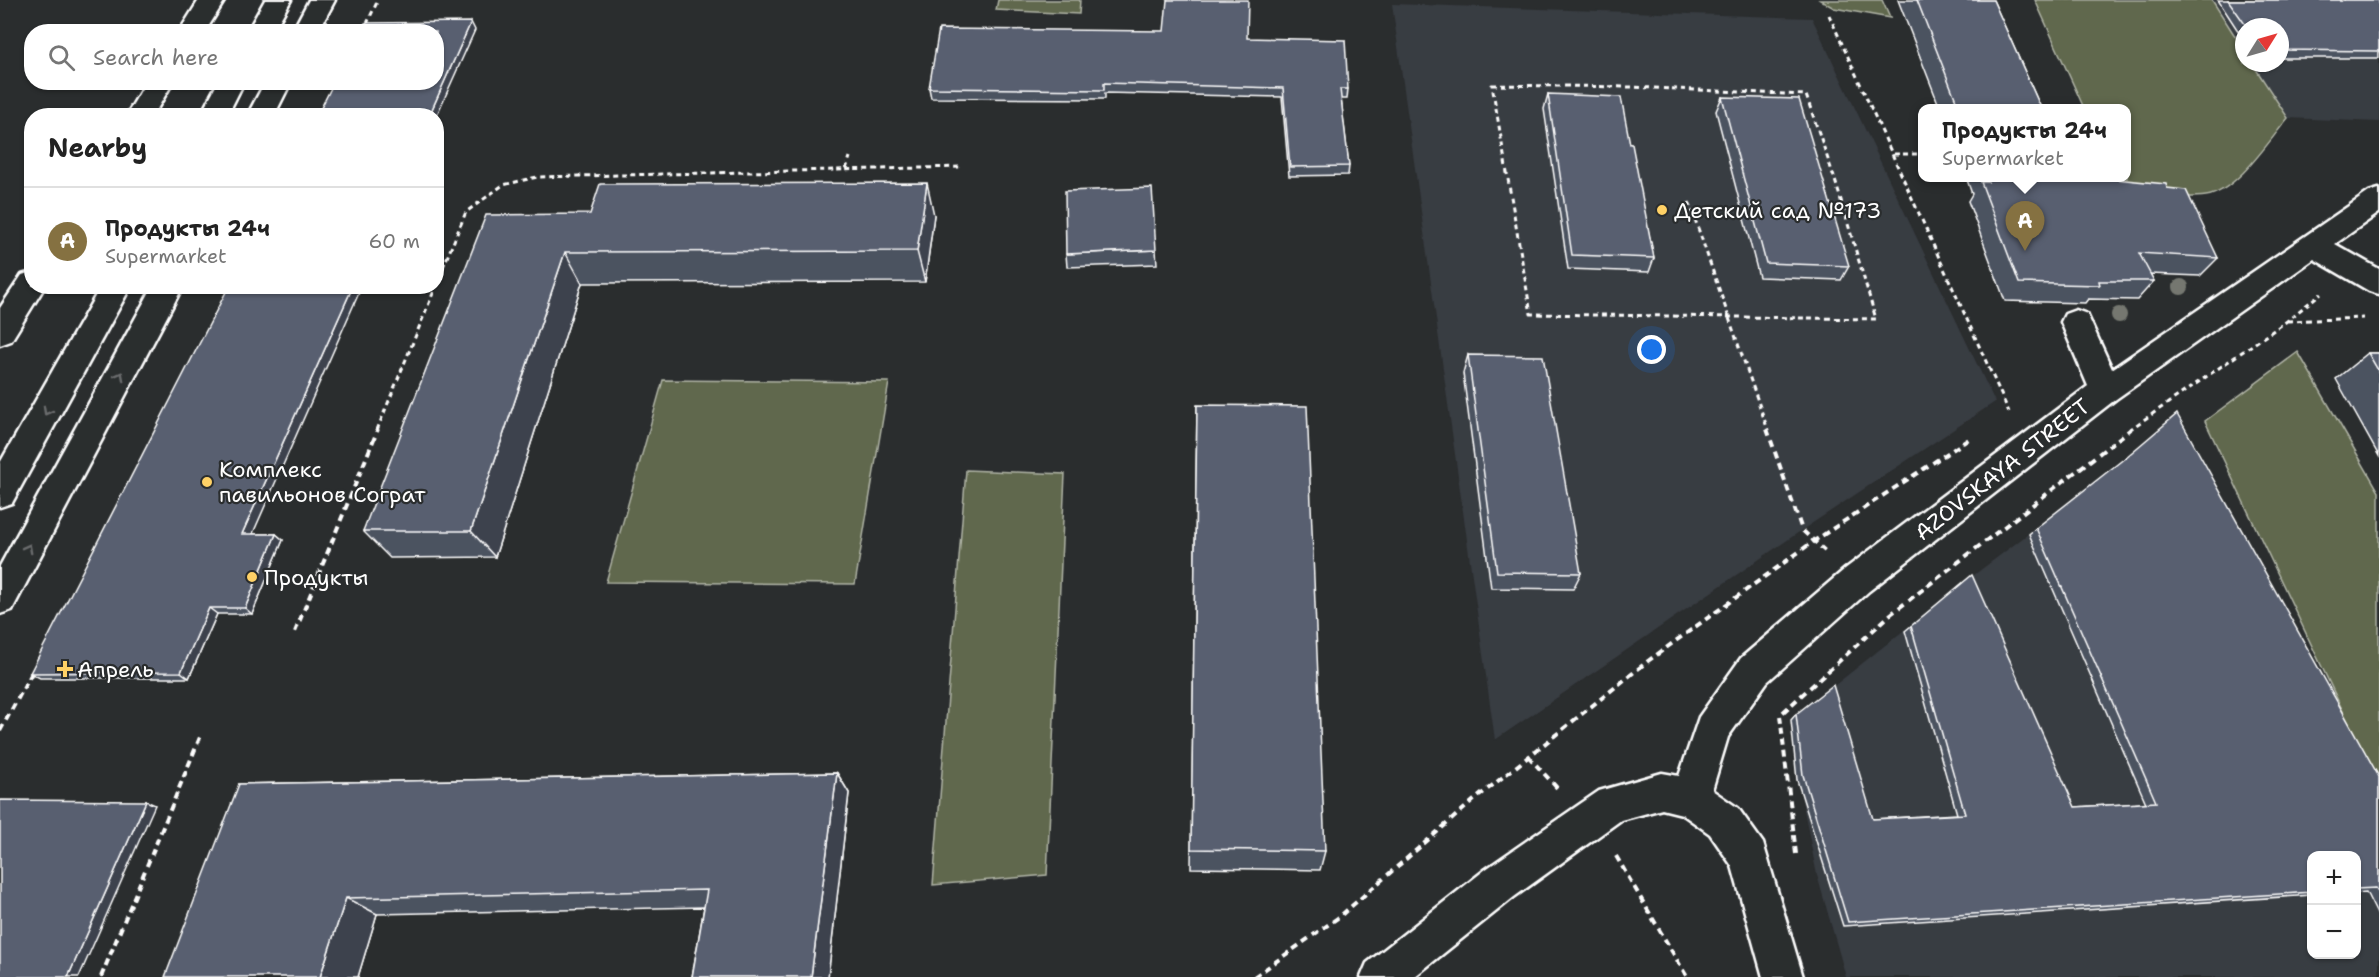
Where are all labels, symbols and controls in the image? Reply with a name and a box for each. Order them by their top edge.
north arrow [2235,18,2289,72]
search box [24,24,444,90]
icon: search [45,41,78,74]
text: Search here [93,43,219,72]
popup [1918,104,2131,182]
text: Продукты 24ч [1942,116,2107,145]
text: Nearby [48,130,147,165]
text: Supermarket [1942,145,2064,171]
place label: Детский cад №173 [1674,196,1881,225]
pin: A [2006,202,2044,251]
marker: Детский cад №173 [1655,203,1669,217]
text: Продукты 24ч [105,214,270,243]
text: A [60,228,75,254]
text: 60 m [368,228,420,254]
text: Supermarket [105,243,227,269]
your location [1637,335,1666,364]
one-way arrow [113,372,124,382]
street label: AZOVSKAYA STREET [1909,392,2096,547]
one-way arrow [42,405,54,415]
place label: Комплекс павильонов Сограт [219,455,426,509]
marker: Комплекс павильонов Сограт [200,475,214,489]
one-way arrow [21,543,32,554]
place label: Продукты [264,563,369,592]
marker: Продукты [245,570,259,584]
place label: Апрель [77,655,154,684]
marker: Апрель [58,662,72,676]
map controls [2307,851,2361,959]
button: + [2307,851,2361,905]
button: − [2307,905,2361,959]

